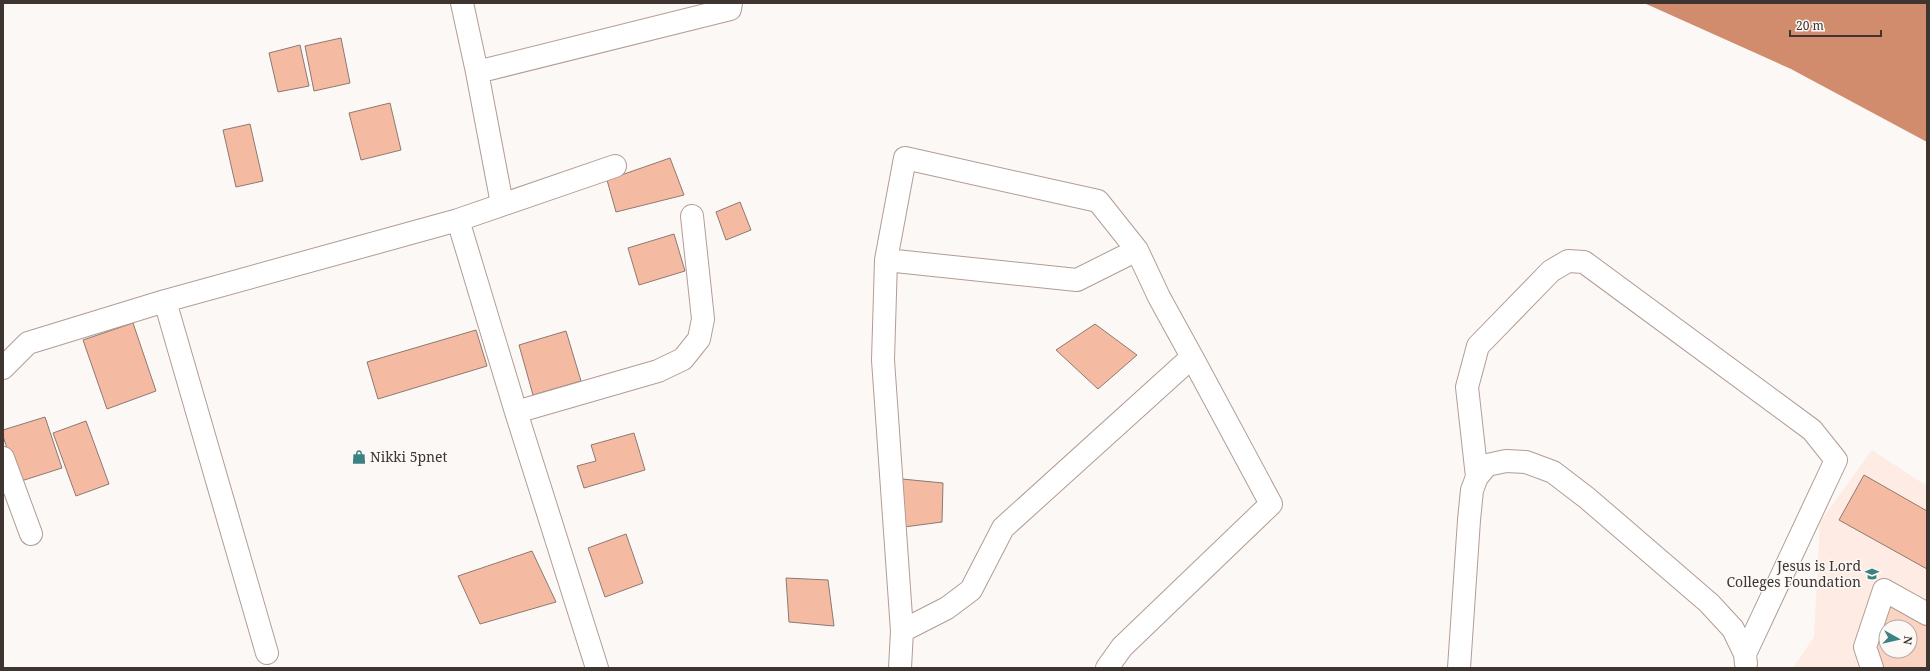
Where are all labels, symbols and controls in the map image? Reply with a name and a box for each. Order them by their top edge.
scale bar [1790,12,1881,38]
text: 20 m [1796,17,1824,34]
place label: Nikki 5pnet [370,447,448,466]
shop icon: Nikki 5pnet [351,449,367,465]
place label: Jesus is Lord Colleges Foundation [1726,556,1861,591]
school or university icon: Jesus is Lord Colleges Foundation [1864,566,1880,582]
north arrow [1878,619,1918,659]
text: N [1900,635,1916,646]

